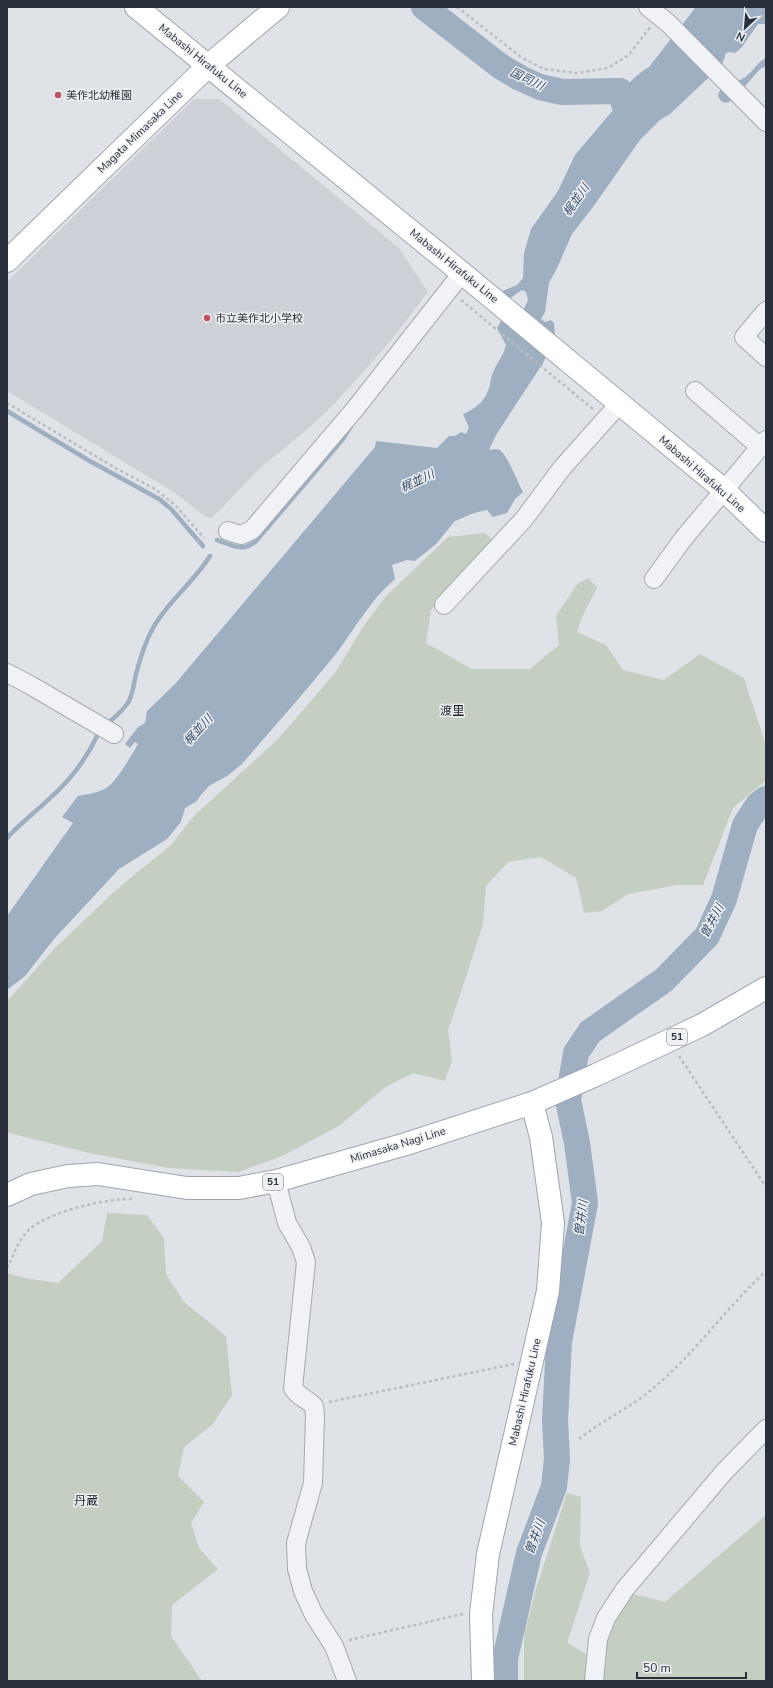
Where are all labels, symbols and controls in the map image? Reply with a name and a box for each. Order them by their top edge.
north arrow [725,8,765,48]
street label: Mabashi Hirafuku Line [156,21,251,102]
text: N [734,28,748,45]
water label: 国司川 [507,64,549,95]
street label: Magata Mimasaka Line [94,87,186,177]
place label: 美作北幼稚園 [66,88,132,103]
marker: 美作北幼稚園 [53,90,63,100]
water label: 梶並川 [559,179,594,219]
street label: Mabashi Hirafuku Line [407,226,502,307]
place label: 市立美作北小学校 [215,311,303,326]
marker: 市立美作北小学校 [202,313,212,323]
street label: Mabashi Hirafuku Line [656,432,749,516]
water label: 梶並川 [397,465,439,496]
district label: 渡里 [440,703,464,719]
water label: 梶並川 [180,710,217,749]
water label: 曽井川 [696,900,728,941]
road number: 51 [667,1029,687,1045]
street label: Mimasaka Nagi Line [349,1123,448,1167]
road number: 51 [263,1174,283,1190]
water label: 曽井川 [571,1197,591,1237]
street label: Mabashi Hirafuku Line [505,1337,545,1447]
district label: 丹蔵 [74,1493,98,1509]
water label: 曽井川 [521,1515,549,1557]
scale bar [637,1654,746,1680]
text: 50 m [643,1660,671,1676]

